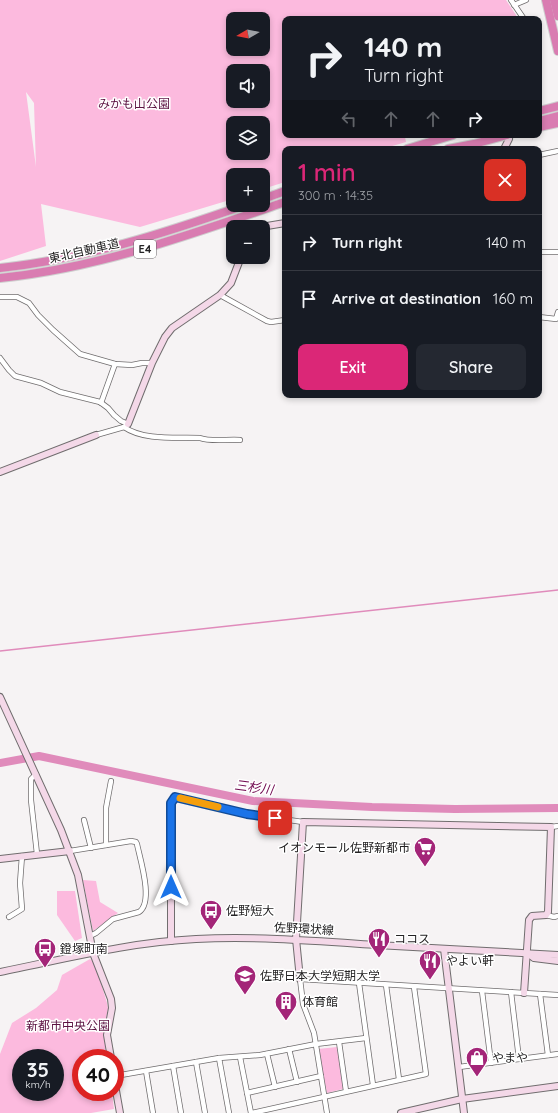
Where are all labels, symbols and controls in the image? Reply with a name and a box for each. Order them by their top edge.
north arrow [226,12,270,56]
map controls [226,12,270,264]
text: 140 m [364,29,442,64]
icon: right [298,32,350,84]
button: sound [226,64,270,108]
text: Turn right [364,64,444,87]
park label: みかも山公園 [98,96,170,111]
icon: left [338,108,360,130]
icon: ahead [380,108,402,130]
icon: ahead [422,108,444,130]
icon: right [464,108,486,130]
button: layers [226,116,270,160]
text: 1 min [298,157,356,187]
button: close [484,159,526,201]
button: + [226,168,270,212]
text: 300 m · 14:35 [298,187,373,203]
button: − [226,220,270,264]
icon: right [298,232,320,254]
text: Turn right [332,233,403,252]
text: 140 m [486,233,526,252]
street label: 東北自動車道 [47,235,121,266]
road number: E4 [134,240,156,258]
icon: arrive [298,288,320,310]
text: Arrive at destination [332,289,481,308]
text: 160 m [493,289,533,308]
button: Exit [298,344,408,390]
button: Share [416,344,526,390]
water label: 三杉川 [234,776,276,798]
pin [258,801,292,835]
icon: arrive [264,807,286,829]
supermarket icon: イオンモール佐野新都市 [412,835,438,868]
place label: イオンモール佐野新都市 [278,840,410,855]
position arrow [150,866,192,908]
bus stop icon: 佐野短大 [198,898,224,931]
place label: 佐野短大 [226,903,274,918]
street label: 佐野環状線 [274,919,334,938]
restaurant icon: ココス [366,926,392,959]
place label: ココス [394,931,430,946]
bus stop icon: 鐙塚町南 [32,936,58,969]
place label: 鐙塚町南 [60,941,108,956]
restaurant icon: やよい軒 [417,948,443,981]
place label: やよい軒 [446,953,494,968]
school or university icon: 佐野日本大学短期大学 [232,963,258,996]
place label: 佐野日本大学短期大学 [260,968,380,983]
building icon: 体育館 [273,989,299,1022]
place label: 体育館 [302,994,338,1009]
park label: 新都市中央公園 [26,1018,110,1033]
shop icon: やまや [464,1045,490,1078]
speed limit sign: 40 [72,1049,124,1101]
place label: やまや [492,1050,528,1065]
text: 35 [27,1057,49,1082]
text: km/h [25,1078,51,1091]

